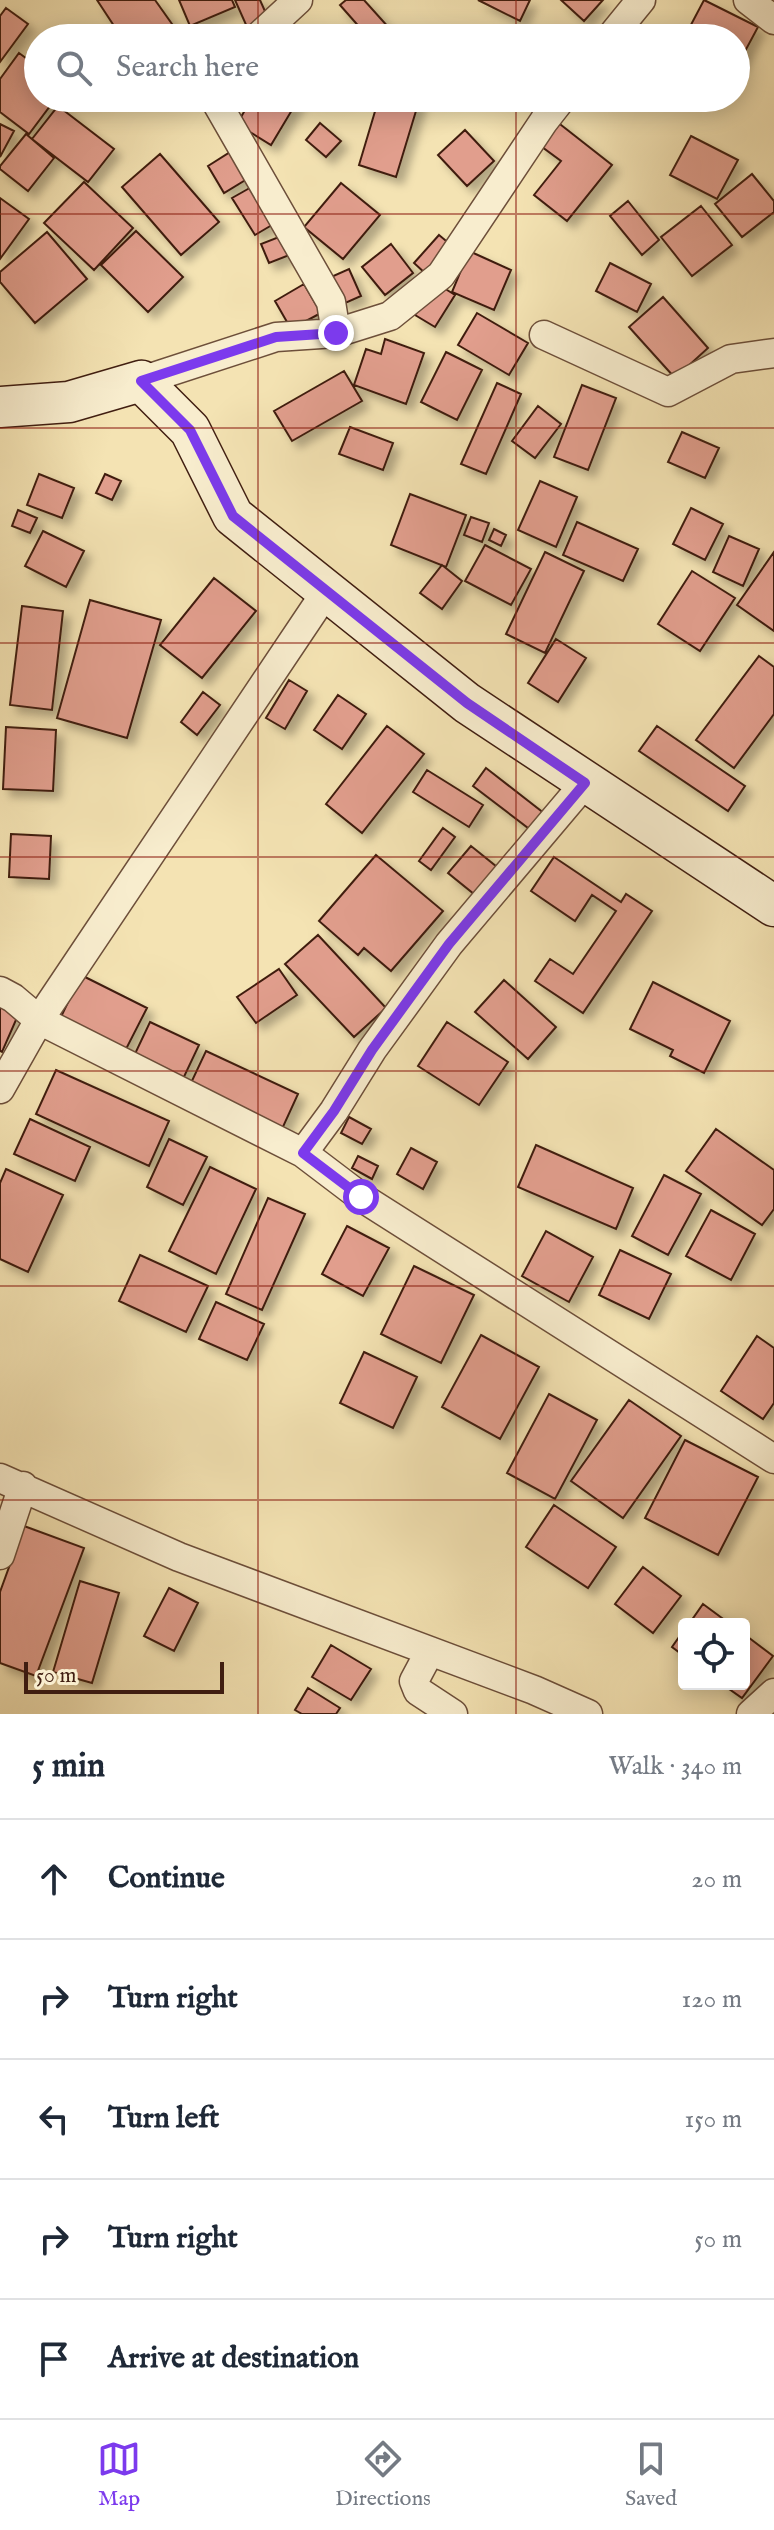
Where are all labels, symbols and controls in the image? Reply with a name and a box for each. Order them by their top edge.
search box [24,24,750,112]
icon: search [52,46,96,90]
text: Search here [116,49,259,87]
route end [318,315,354,351]
route start [343,1179,379,1215]
map controls [678,1618,750,1690]
button: locate [678,1618,750,1690]
scale bar [24,1658,224,1694]
text: 50 m [36,1662,77,1690]
text: 5 min [32,1745,105,1788]
text: Walk · 340 m [608,1750,742,1783]
icon: ahead [32,1857,76,1901]
text: Continue [108,1860,225,1898]
text: 20 m [691,1863,742,1896]
icon: right [32,1977,76,2021]
text: Turn right [108,1980,238,2018]
text: 120 m [682,1983,742,2016]
icon: left [32,2097,76,2141]
text: Turn left [108,2100,219,2138]
text: 150 m [684,2103,742,2136]
icon: right [32,2217,76,2261]
text: Turn right [108,2220,238,2258]
text: 50 m [694,2223,742,2256]
icon: arrive [32,2337,76,2381]
text: Arrive at destination [108,2340,359,2378]
tab: Map [97,2437,141,2513]
tab: Directions [335,2437,431,2513]
tab: Saved [625,2437,677,2513]

